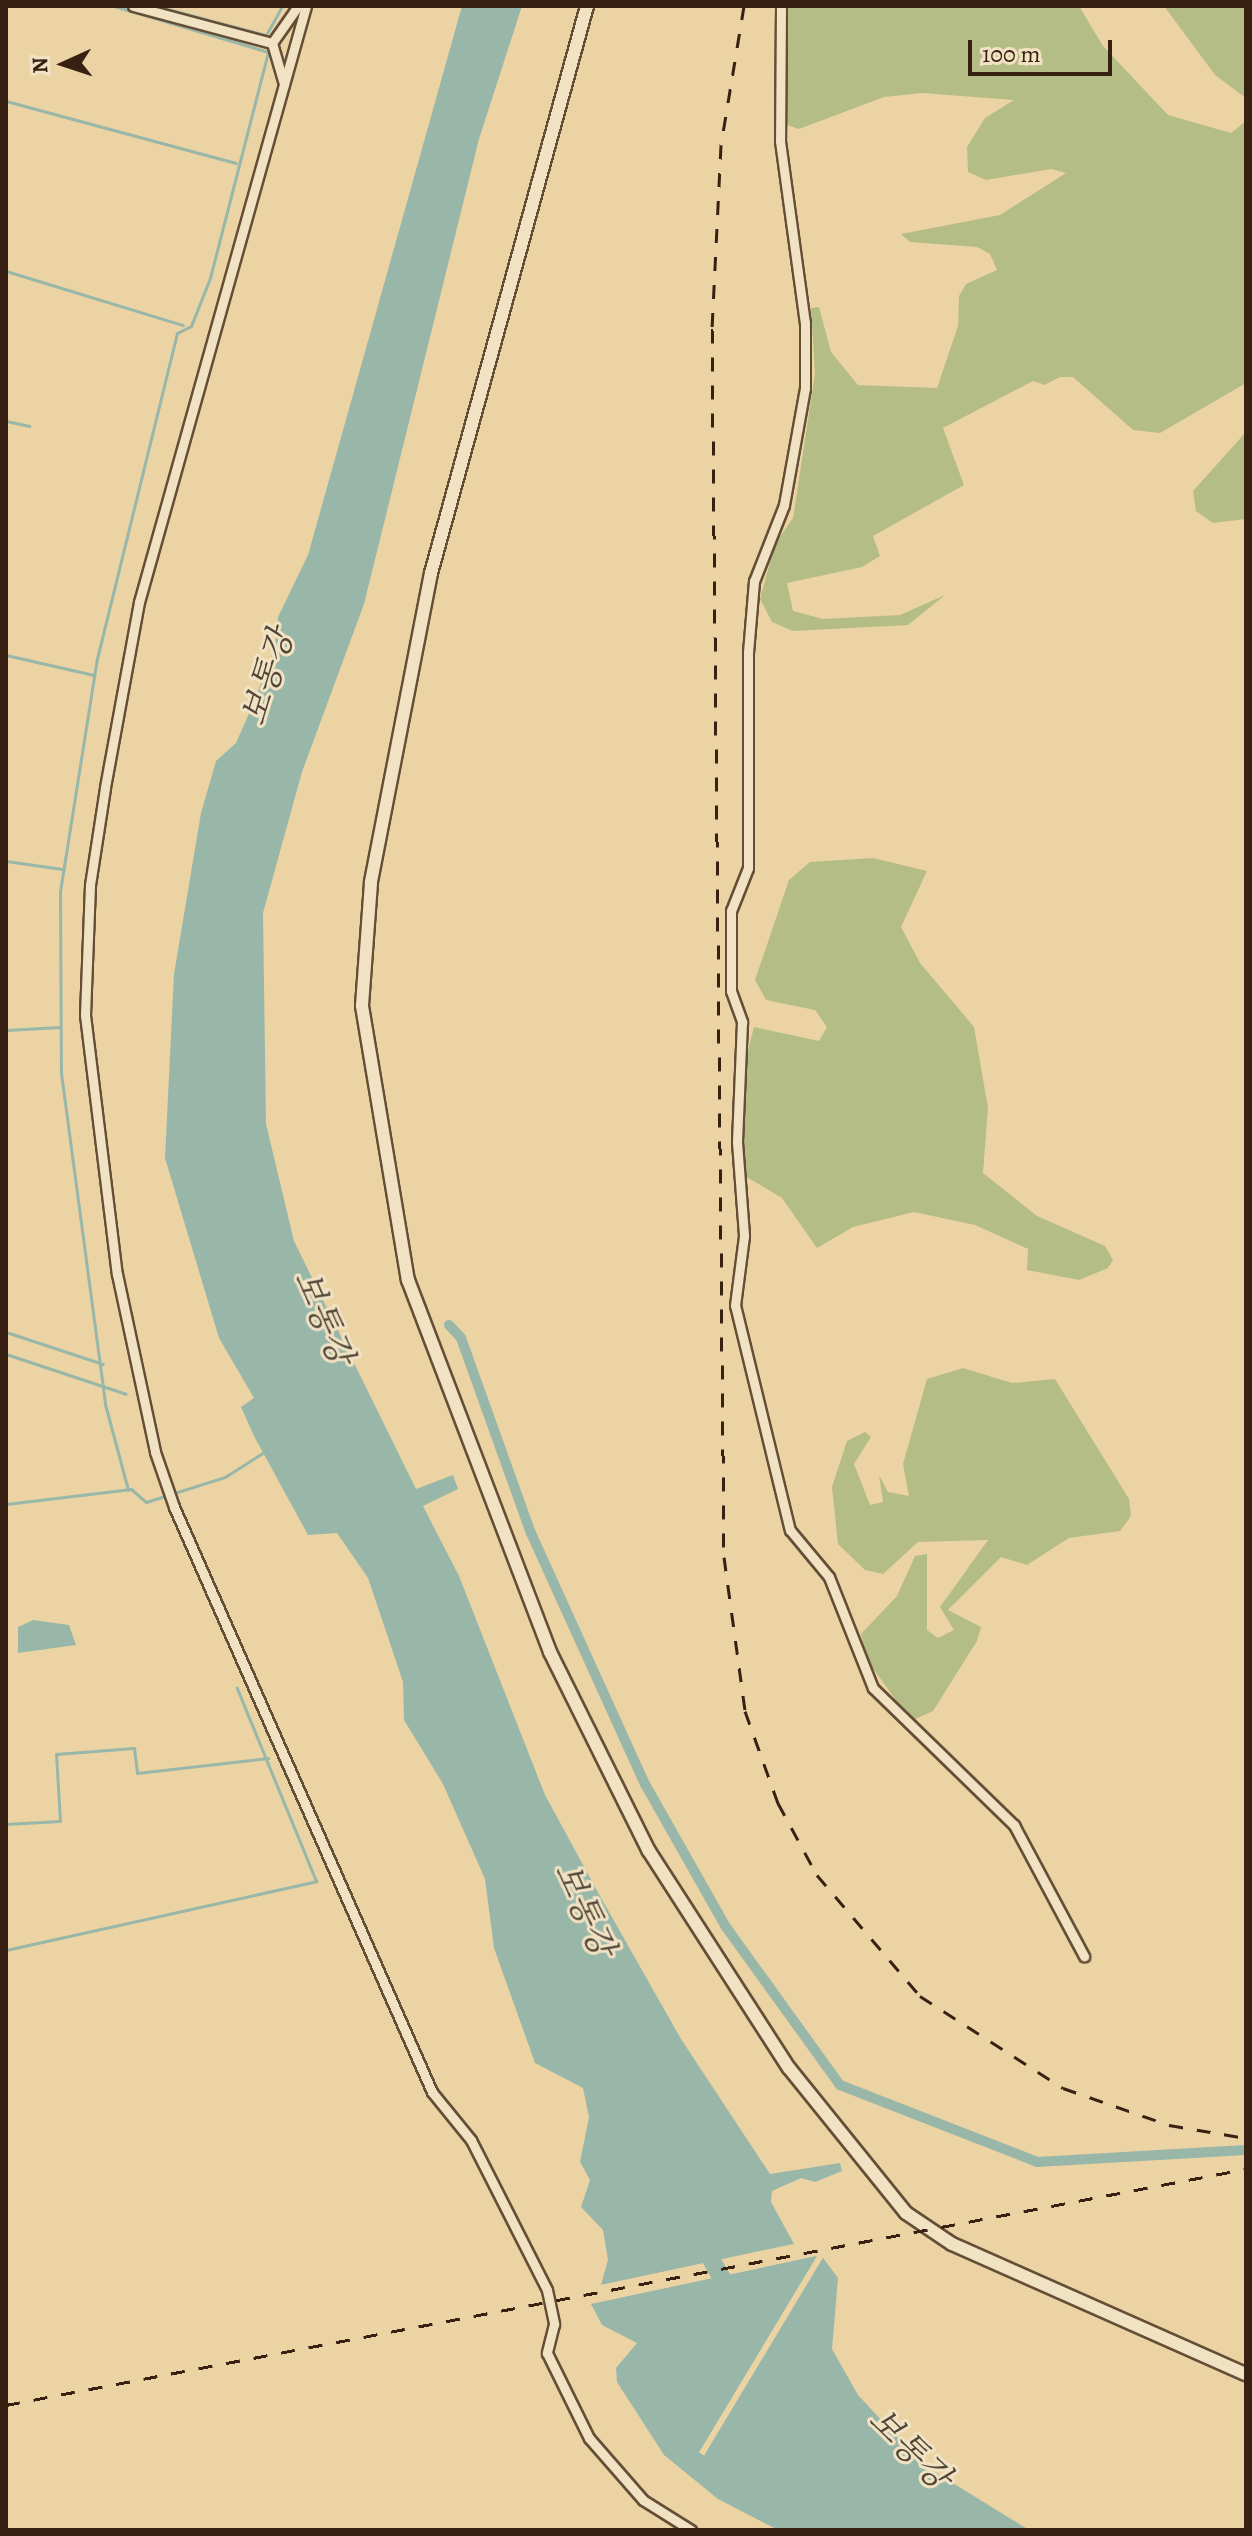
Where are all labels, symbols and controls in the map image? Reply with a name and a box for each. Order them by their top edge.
north arrow [24,24,104,104]
scale bar [972,24,1116,74]
text: 100 m [982,38,1041,70]
text: N [25,56,55,74]
water label: 보통강 [232,624,302,730]
water label: 보통강 [286,1264,362,1370]
water label: 보통강 [546,1856,624,1962]
water label: 보통강 [861,2399,959,2497]

